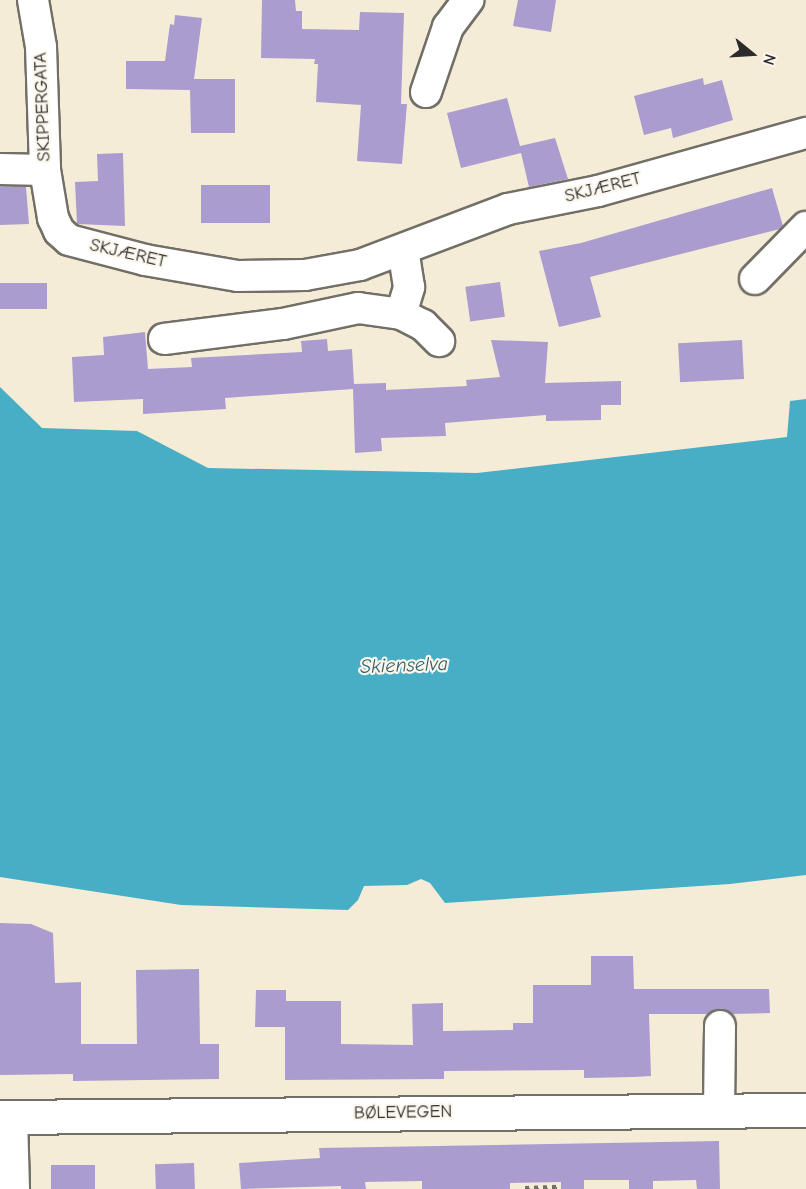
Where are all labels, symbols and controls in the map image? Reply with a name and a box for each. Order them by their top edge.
north arrow [722,24,782,84]
street label: SKIPPERGATA [30,52,56,162]
text: N [759,52,779,67]
street label: SKJÆRET [563,168,643,208]
street label: SKJÆRET [88,235,168,273]
water label: Skienselva [360,651,448,679]
street label: BØLEVEGEN [354,1101,452,1125]

